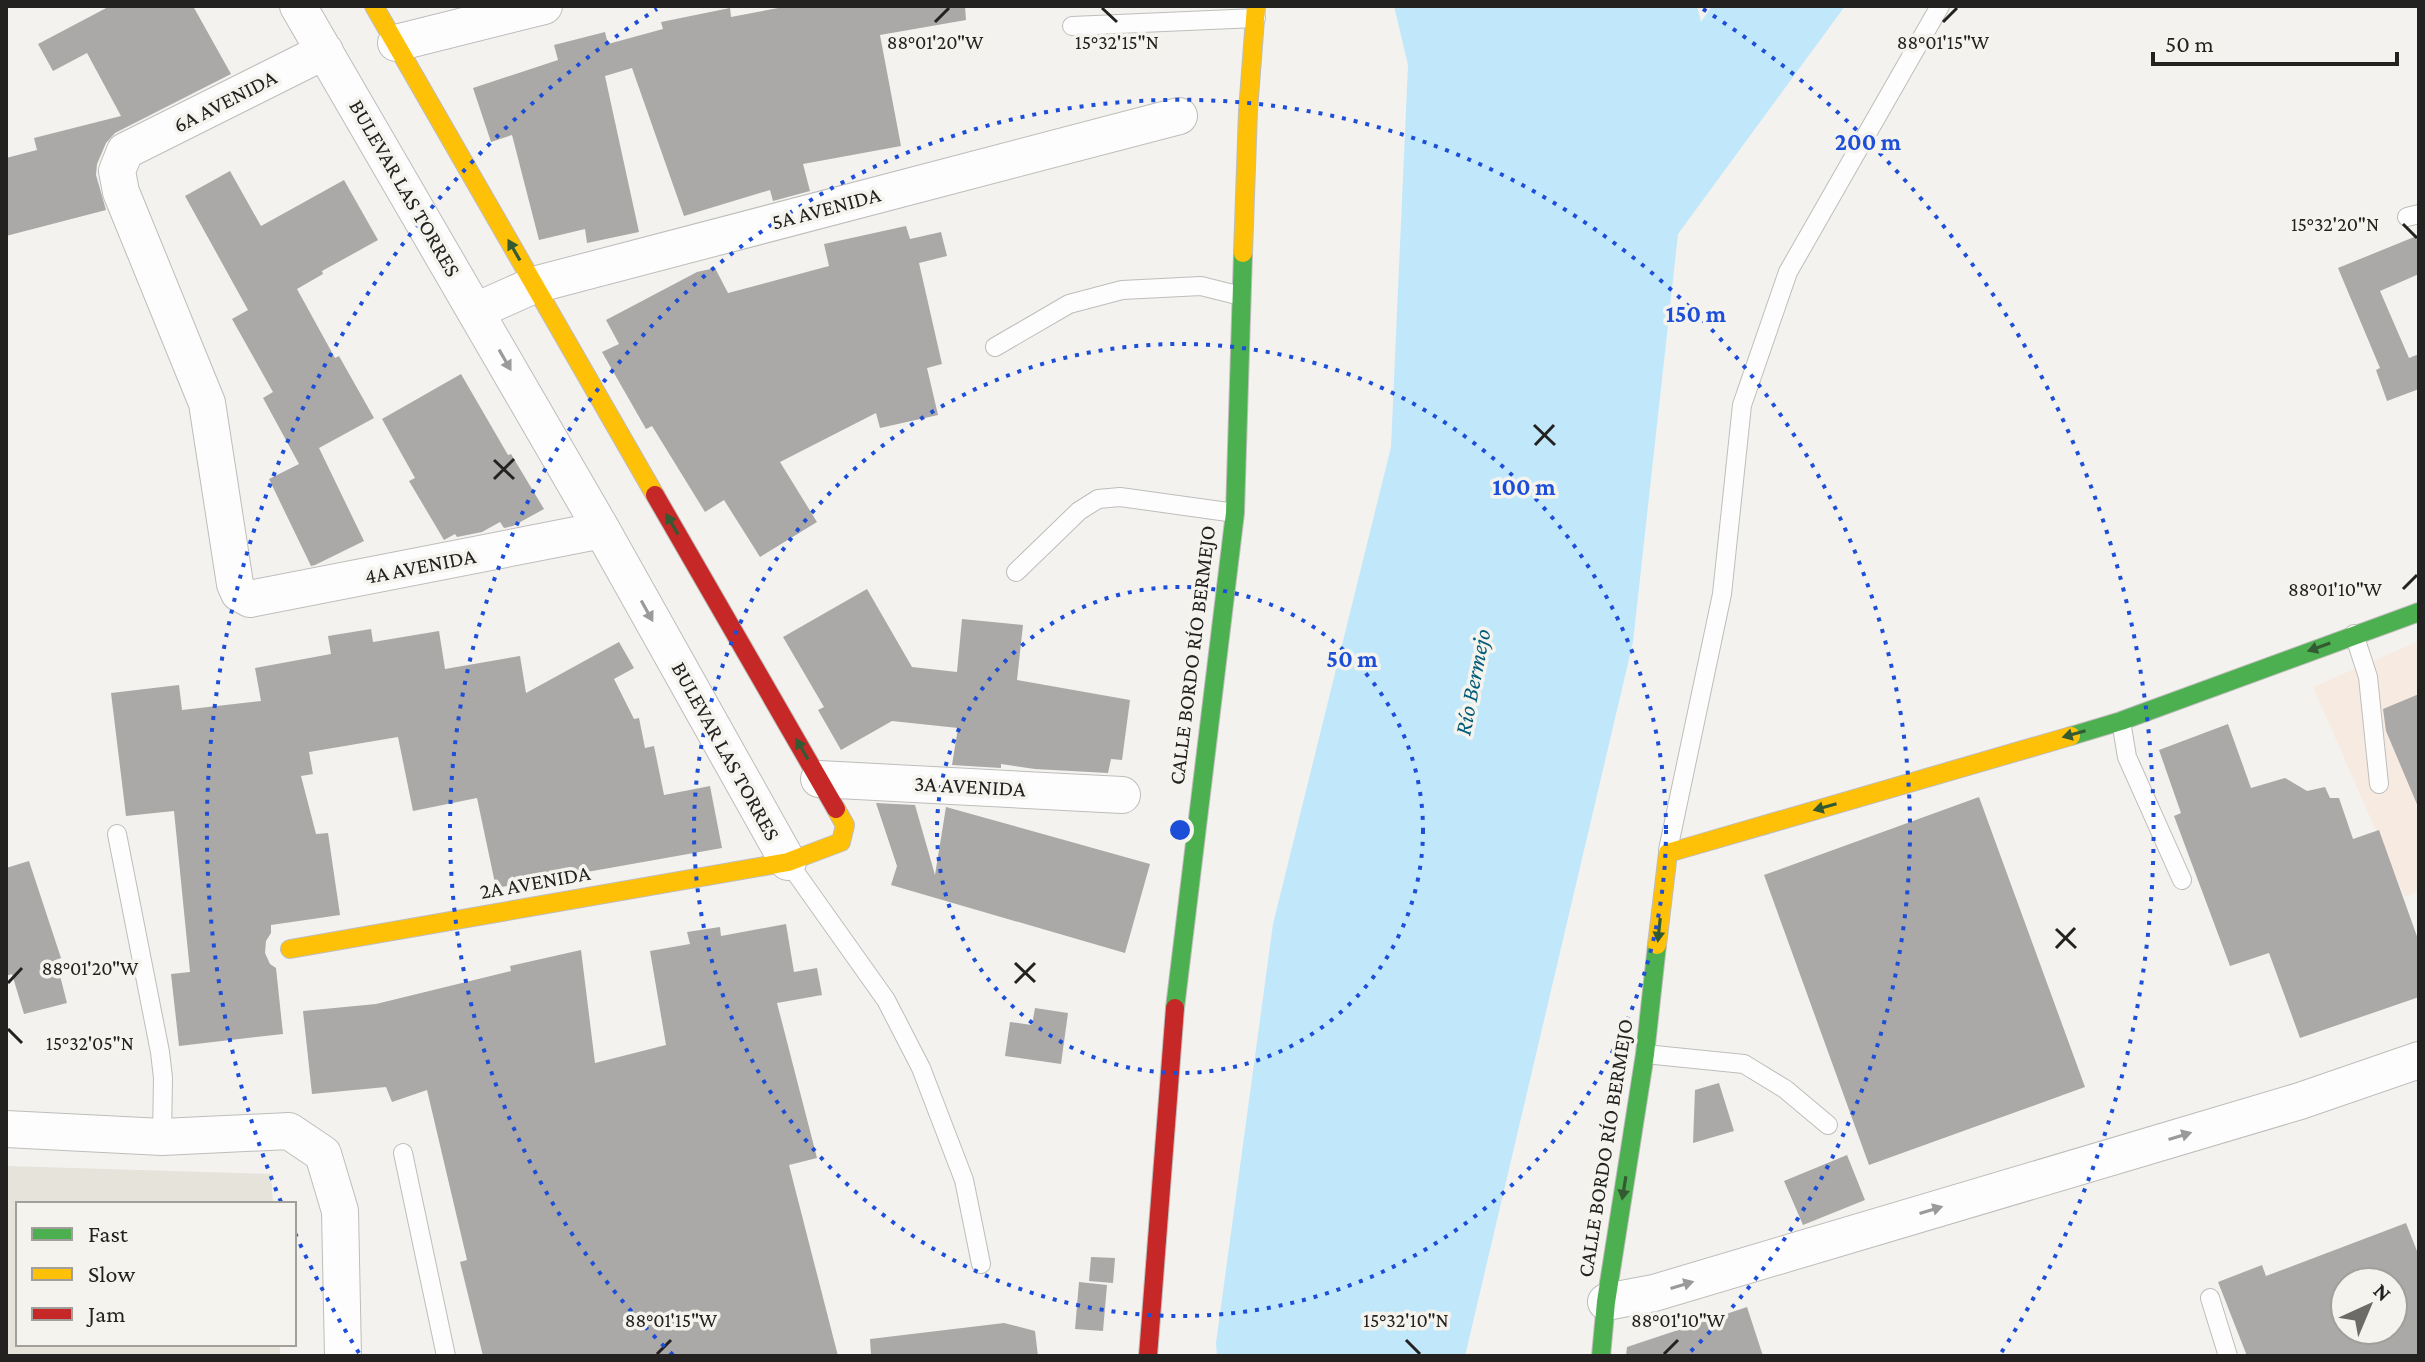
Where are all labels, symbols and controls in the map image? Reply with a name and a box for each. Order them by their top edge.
scale bar [2153,16,2397,66]
text: 50 m [2165,30,2214,57]
text: 88°01'20"W [887,31,984,53]
text: 15°32'15"N [1075,31,1159,53]
text: 88°01'15"W [1897,31,1990,53]
street label: 6A AVENIDA [169,64,281,138]
street label: BULEVAR LAS TORRES [344,95,466,281]
text: 200 m [1835,128,1902,155]
street label: 5A AVENIDA [769,181,884,235]
text: 15°32'20"N [2291,213,2379,235]
one-way arrow [507,239,521,261]
text: 150 m [1666,300,1727,327]
one-way arrow [498,349,512,372]
text: 100 m [1492,473,1556,500]
one-way arrow [665,513,679,535]
street label: CALLE BORDO RÍO BERMEJO [1164,524,1220,786]
street label: 4A AVENIDA [362,543,478,589]
text: 88°01'10"W [2288,578,2383,600]
one-way arrow [641,599,654,622]
water label: Río Bermejo [1448,626,1497,738]
one-way arrow [2307,641,2331,654]
text: 50 m [1326,645,1378,672]
street label: BULEVAR LAS TORRES [667,657,785,845]
one-way arrow [2062,728,2086,741]
one-way arrow [795,738,809,760]
street label: 3A AVENIDA [914,771,1027,801]
one-way arrow [1812,801,1836,814]
centre of rings [1166,816,1194,844]
street label: 2A AVENIDA [478,860,593,904]
one-way arrow [1653,918,1666,943]
text: 88°01'20"W [42,957,139,979]
street label: CALLE BORDO RÍO BERMEJO [1572,1017,1638,1279]
text: 15°32'05"N [46,1032,134,1054]
one-way arrow [2169,1129,2193,1142]
one-way arrow [1617,1176,1630,1201]
legend [16,1202,296,1346]
one-way arrow [1919,1203,1943,1216]
text: Fast [88,1220,129,1247]
text: Slow [88,1260,135,1287]
north arrow [2329,1266,2409,1346]
one-way arrow [1670,1278,1694,1291]
text: N [2368,1278,2397,1306]
text: Jam [86,1300,126,1327]
text: 88°01'15"W [625,1309,718,1331]
text: 15°32'10"N [1363,1309,1449,1331]
text: 88°01'10"W [1631,1309,1726,1331]

